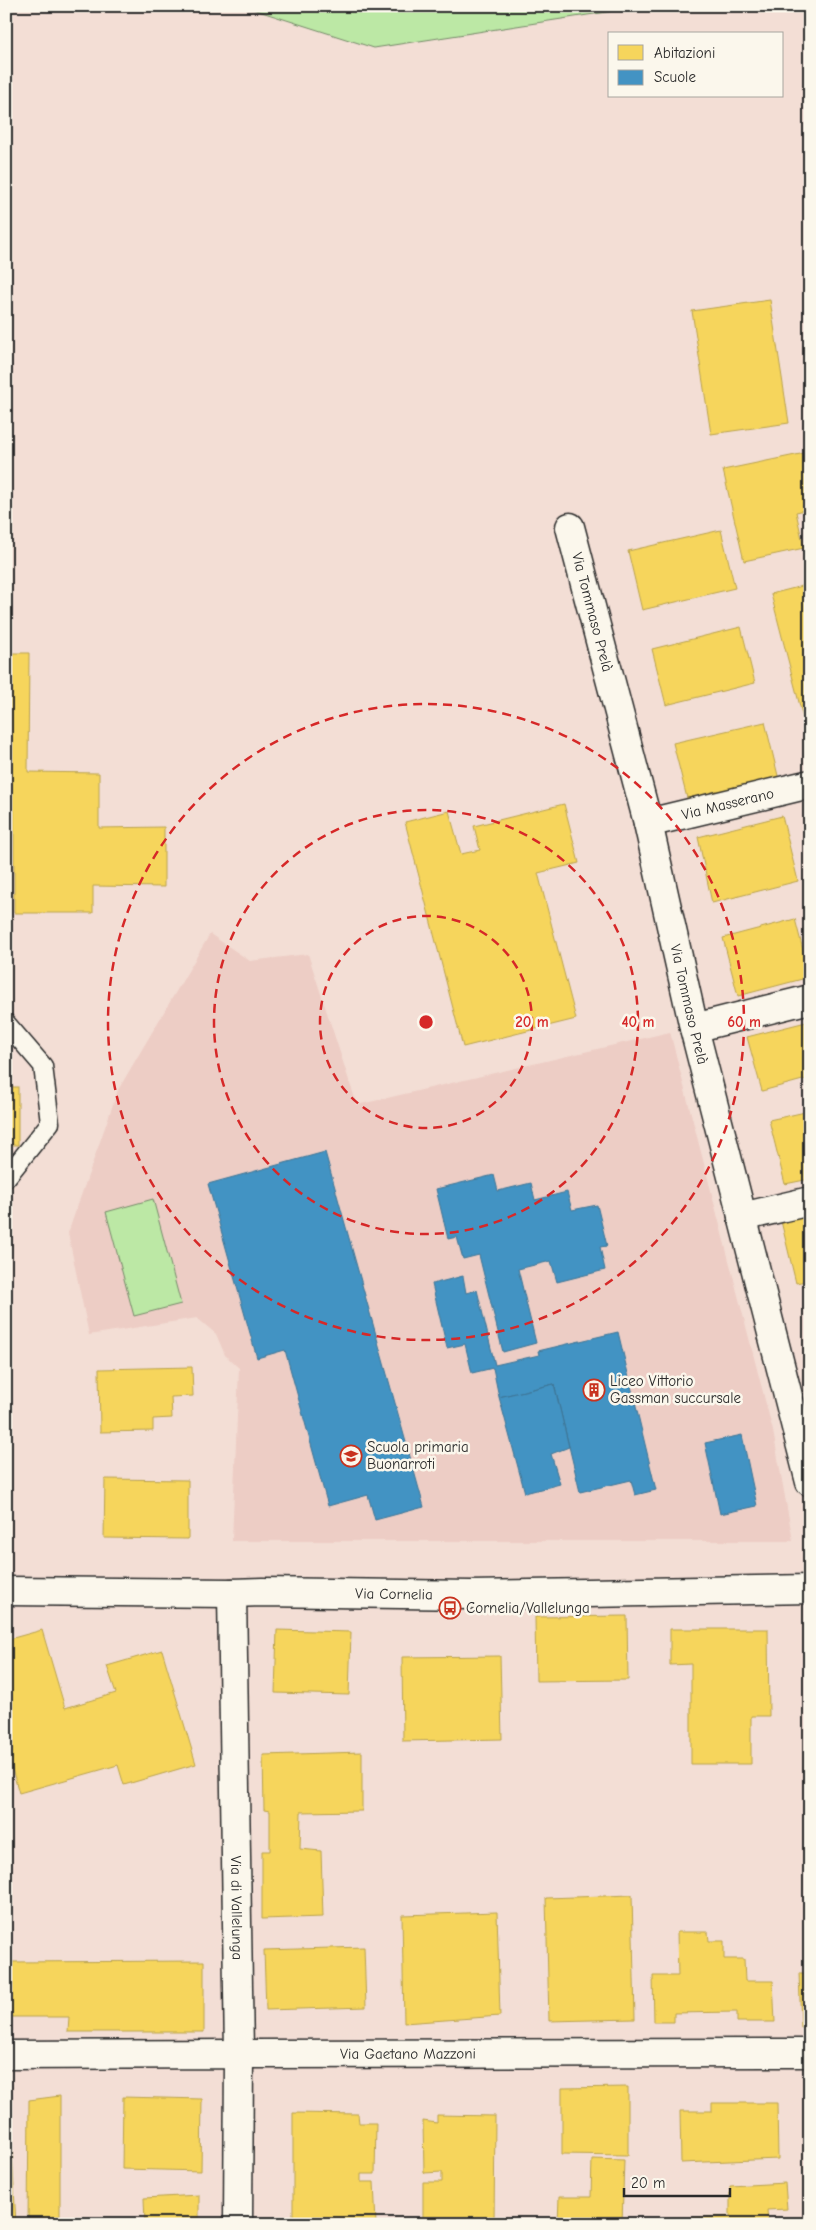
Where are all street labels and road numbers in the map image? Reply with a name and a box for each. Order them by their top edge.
street label: Via Tommaso Prelà [568,550,617,674]
street label: Via Masserano [680,784,776,824]
street label: Via Tommaso Prelà [666,942,712,1066]
street label: Via Cornelia [355,1584,433,1603]
street label: Via di Vallelunga [227,1856,247,1960]
street label: Via Gaetano Mazzoni [340,2045,476,2063]

